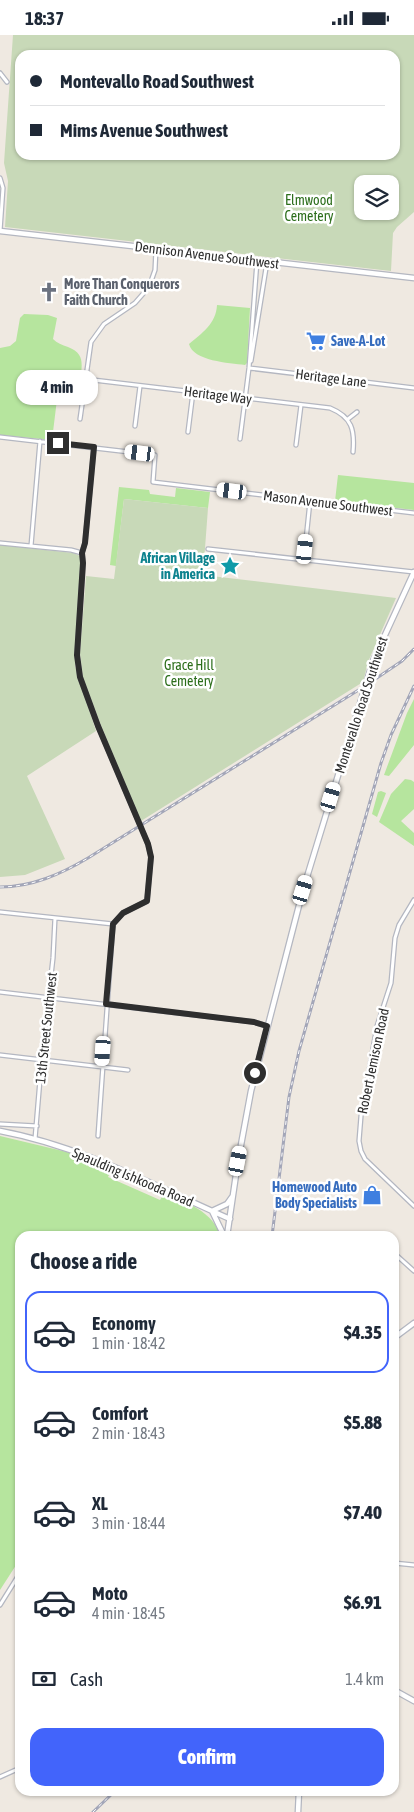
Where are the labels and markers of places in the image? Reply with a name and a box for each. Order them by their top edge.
place label: More Than Conquerors Faith Church [64,276,180,308]
church icon: More Than Conquerors Faith Church [38,281,60,303]
supermarket icon: Save-A-Lot [305,330,327,352]
place label: Save-A-Lot [331,333,385,349]
place label: African Village in America [139,550,215,582]
place icon: African Village in America [219,555,241,577]
place label: Homewood Auto Body Specialists [272,1179,357,1211]
shop icon: Homewood Auto Body Specialists [361,1184,383,1206]

